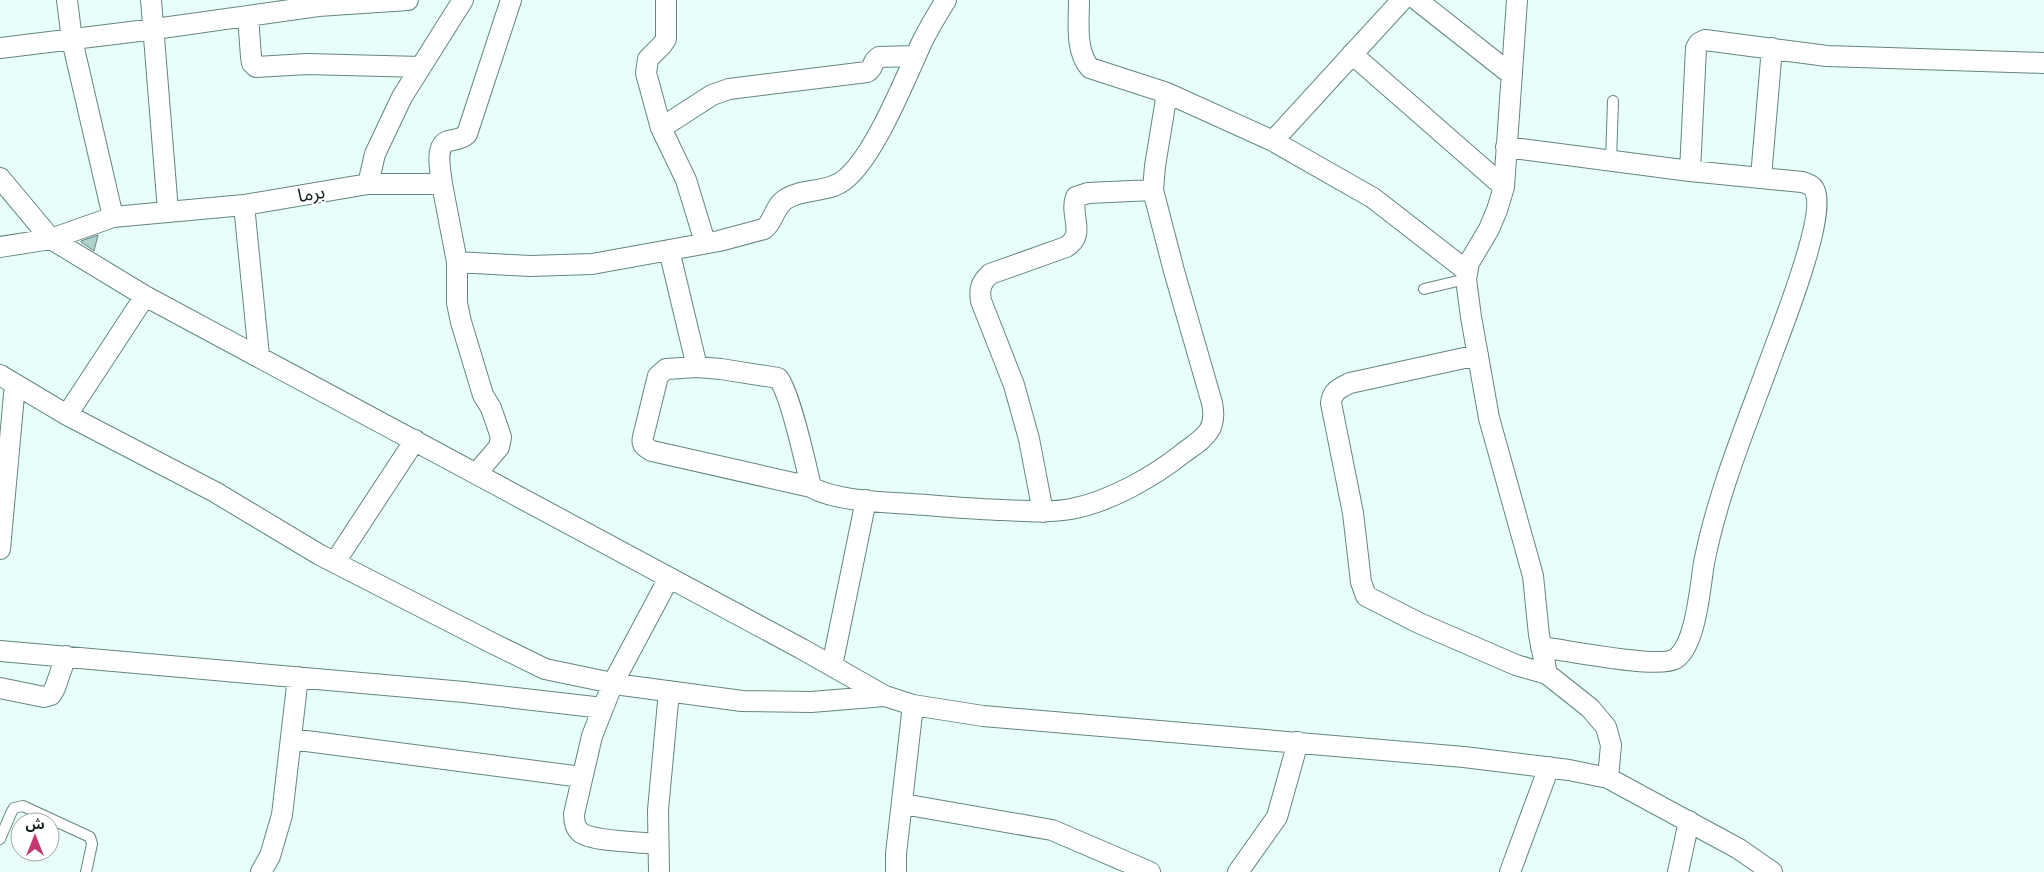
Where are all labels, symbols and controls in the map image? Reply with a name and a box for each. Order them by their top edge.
street label: برما [295,179,327,207]
north arrow [10,812,60,862]
text: ش [25,815,45,833]

